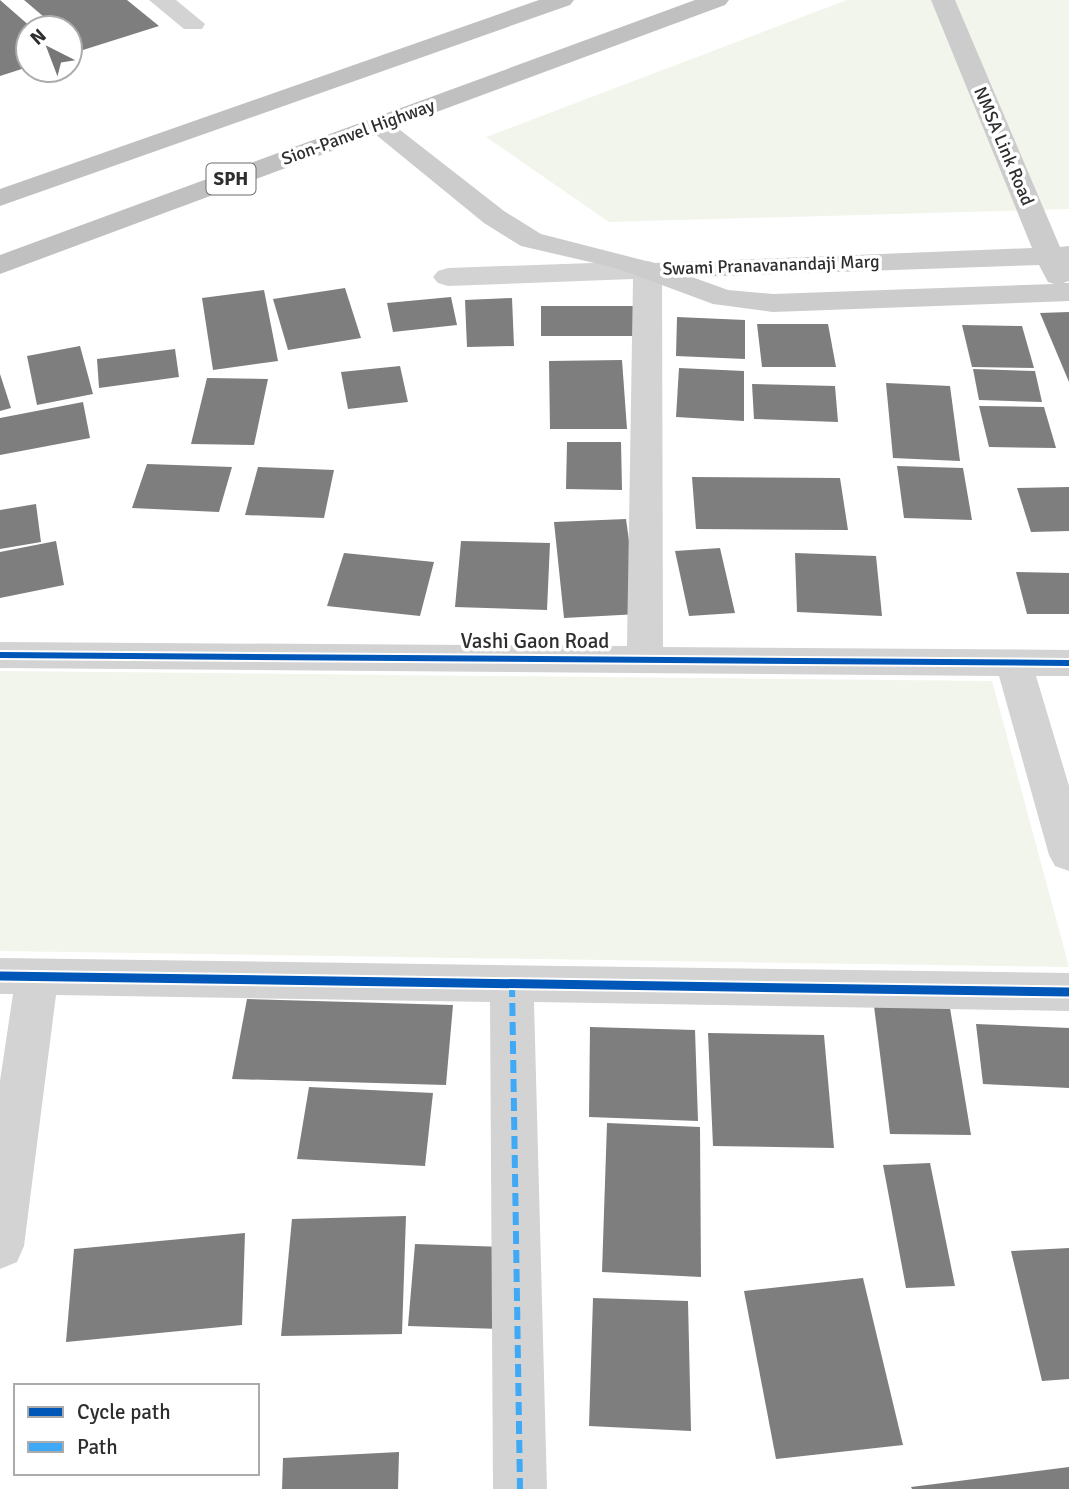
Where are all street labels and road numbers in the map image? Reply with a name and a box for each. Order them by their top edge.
street label: NMSA Link Road [969,83,1039,209]
street label: Sion-Panvel Highway [278,94,438,170]
road number: SPH [206,164,256,195]
street label: Swami Pranavanandaji Marg [662,250,880,280]
street label: Vashi Gaon Road [461,628,609,654]

